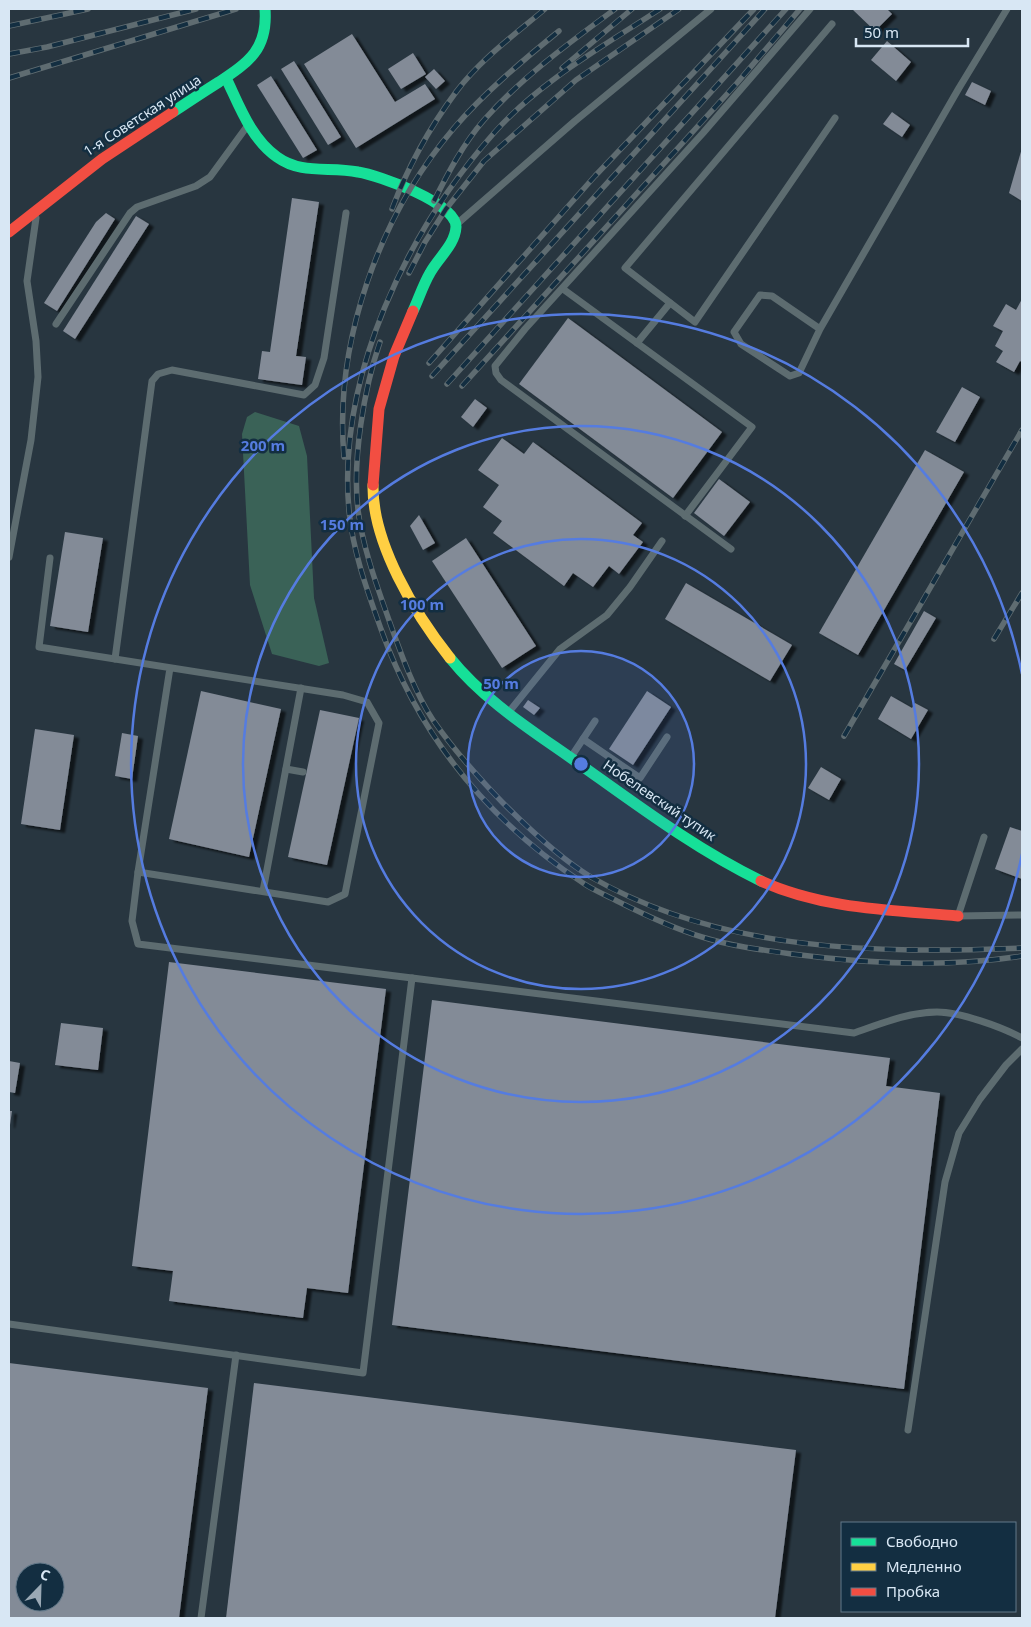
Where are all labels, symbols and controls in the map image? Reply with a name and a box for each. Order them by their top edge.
scale bar [856,15,968,47]
text: 50 m [864,22,899,42]
street label: 1-я Советская улица [80,70,204,160]
text: 200 m [241,435,285,455]
text: 150 m [320,514,364,534]
text: 100 m [400,594,444,614]
text: 50 m [483,673,519,693]
centre of rings [572,755,590,773]
street label: Нобелевский тупик [600,755,721,845]
legend [841,1522,1016,1612]
text: Свободно [886,1531,958,1551]
text: Медленно [886,1556,962,1576]
north arrow [15,1562,65,1612]
text: С [37,1564,53,1585]
text: Пробка [886,1581,940,1601]

